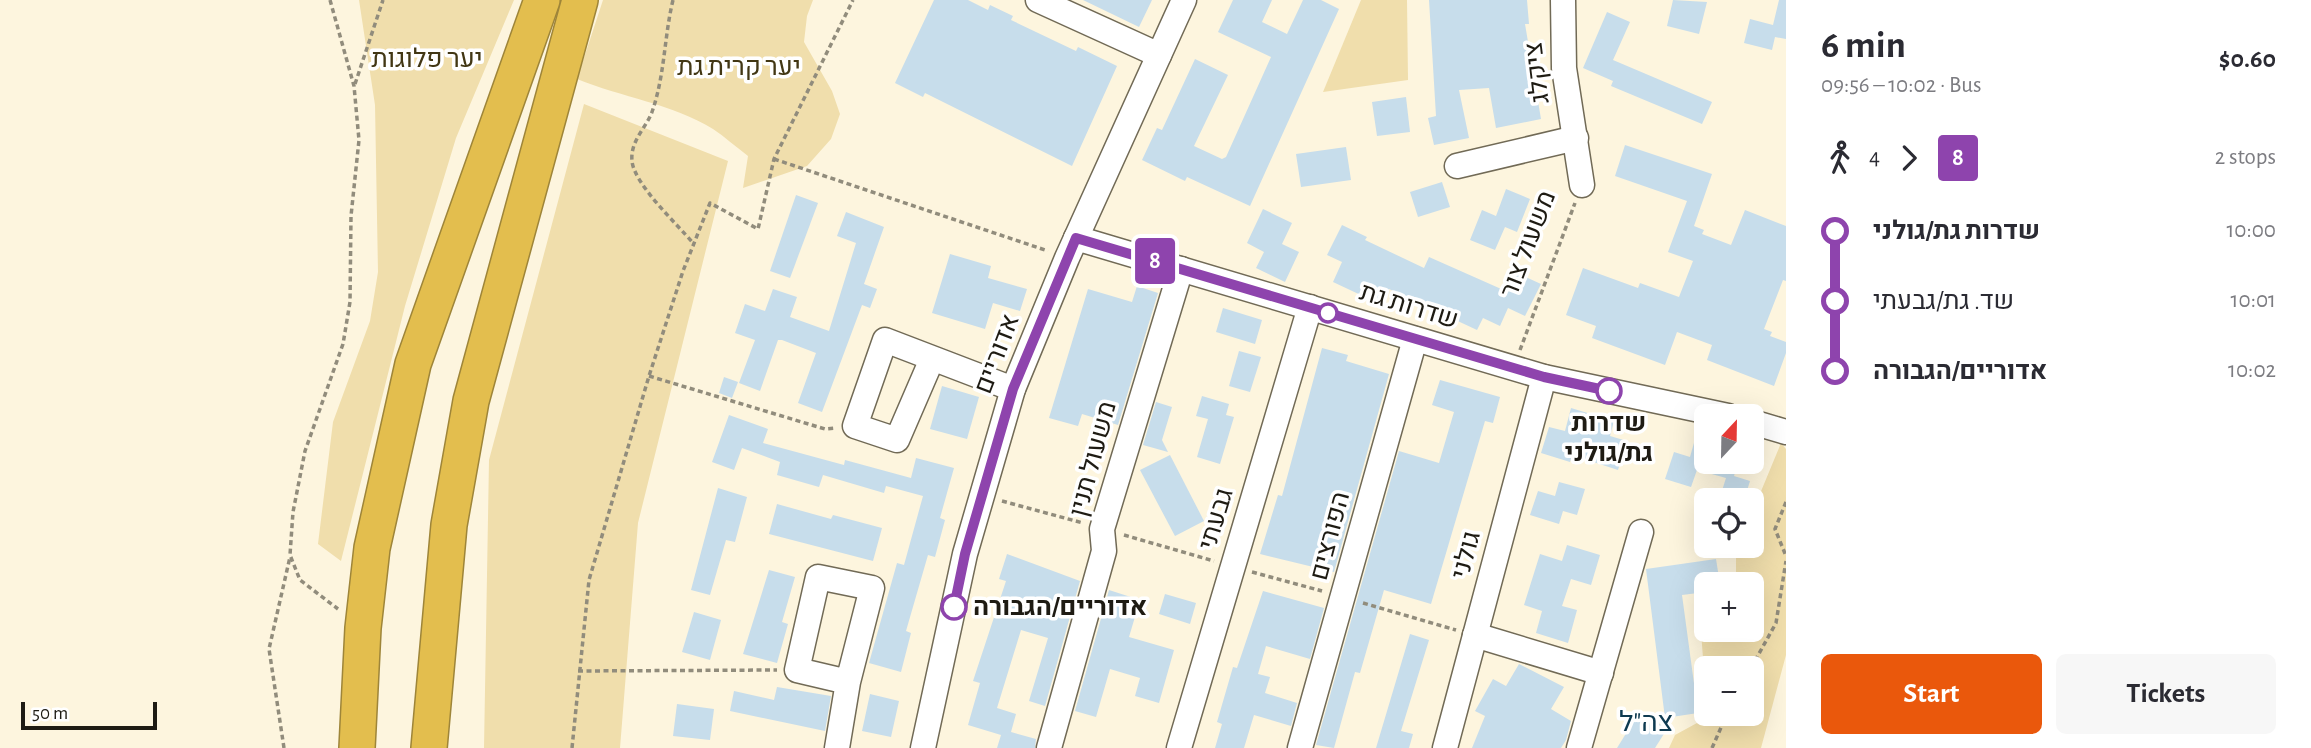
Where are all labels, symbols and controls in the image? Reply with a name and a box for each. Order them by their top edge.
text: 6 min [1821,27,1906,65]
street label: ציקלג [1520,41,1554,105]
park label: יער פלוגות [371,46,483,72]
text: $0.60 [2219,46,2276,72]
park label: יער קרית גת [677,54,801,80]
text: 09:56 – 10:02 · Bus [1821,74,1982,97]
icon: walk [1821,139,1859,177]
icon: forward [1890,139,1928,177]
text: 4 [1869,146,1880,169]
text: 8 [1952,146,1964,170]
text: 2 stops [2215,146,2276,169]
street label: משעול צור [1496,187,1560,301]
text: שדרות גת/גולני [1873,218,2040,244]
text: 10:00 [2226,219,2276,242]
line badge: 8 [1132,238,1178,284]
text: 8 [1149,249,1161,273]
street label: שדרות גת [1357,279,1461,333]
text: שד. גת/גבעתי [1873,288,2014,314]
text: 10:01 [2231,289,2276,312]
unlabelled marker [1318,303,1338,323]
street label: אדוריים [970,311,1024,397]
text: אדוריים/הגבורה [1873,358,2047,384]
text: 10:02 [2228,359,2276,382]
marker: שדרות גת/גולני [1596,378,1622,404]
street label: משעול תנין [1065,398,1121,520]
north arrow [1694,404,1764,474]
map controls [1694,404,1764,726]
place label: שדרות גת/גולני [1565,410,1653,466]
street label: גבעתי [1194,485,1238,553]
button: locate [1694,488,1764,558]
street label: הפורצים [1306,489,1354,583]
street label: גולני [1447,528,1485,582]
button: + [1694,572,1764,642]
marker: אדוריים/הגבורה [941,594,967,620]
place label: אדוריים/הגבורה [973,594,1147,620]
button: Start [1821,654,2042,734]
button: Tickets [2056,654,2276,734]
button: − [1694,656,1764,726]
scale bar [21,699,158,731]
text: 50 m [32,704,68,723]
district label: צה"ל [1619,709,1673,737]

